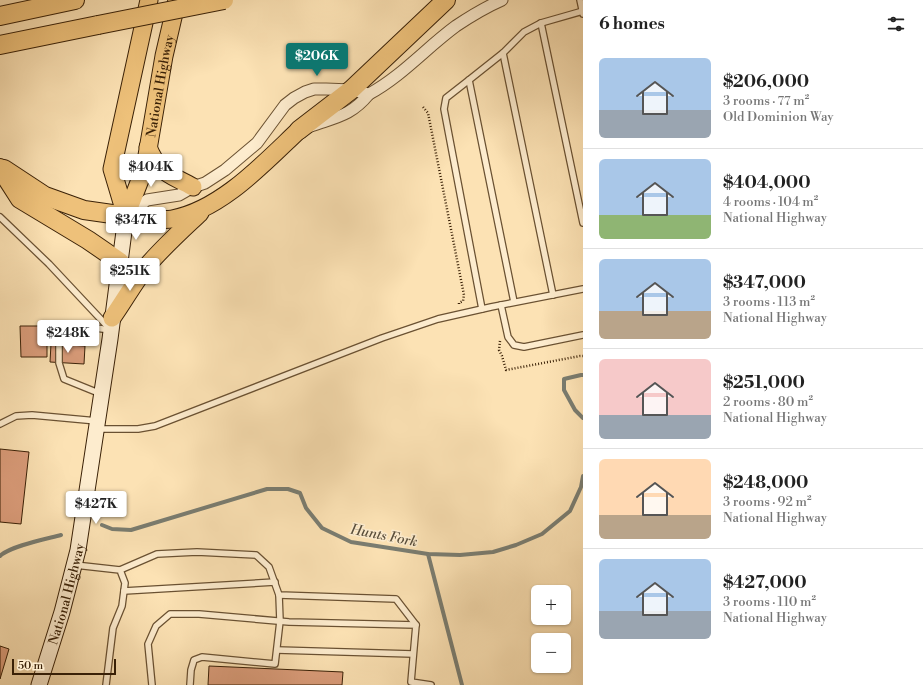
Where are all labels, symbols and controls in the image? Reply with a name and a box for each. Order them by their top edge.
text: 6 homes [599,13,665,35]
icon: filters [885,13,907,35]
street label: National Highway [143,32,178,139]
pin: $206K [289,43,345,77]
text: $206K [295,48,339,64]
text: $206,000 [723,71,809,93]
icon: home [631,74,679,122]
text: 3 rooms · 77 m² [723,93,809,109]
text: Old Dominion Way [723,109,834,125]
pin: $404K [123,154,179,188]
text: $404K [128,159,174,175]
text: $404,000 [723,172,811,194]
icon: home [631,175,679,223]
text: 4 rooms · 104 m² [723,194,818,210]
pin: $347K [108,207,164,241]
text: National Highway [723,210,827,226]
text: $347K [115,212,157,228]
pin: $251K [102,258,158,292]
text: $251K [110,263,150,279]
text: $347,000 [723,272,806,294]
icon: home [631,275,679,323]
text: 3 rooms · 113 m² [723,294,815,310]
text: National Highway [723,310,827,326]
pin: $248K [40,320,96,354]
text: $248K [46,325,90,341]
text: $251,000 [723,372,805,394]
icon: home [631,375,679,423]
text: 2 rooms · 80 m² [723,394,813,410]
text: National Highway [723,410,827,426]
text: $248,000 [723,472,808,494]
icon: home [631,475,679,523]
pin: $427K [68,491,124,525]
text: 3 rooms · 92 m² [723,494,811,510]
text: $427K [75,496,117,512]
text: National Highway [723,510,827,526]
water label: Hunts Fork [348,520,419,551]
street label: National Highway [45,542,88,647]
text: $427,000 [723,572,807,594]
icon: home [631,575,679,623]
map controls [531,585,571,673]
button: + [531,585,571,625]
text: 3 rooms · 110 m² [723,594,816,610]
text: National Highway [723,610,827,626]
button: − [531,633,571,673]
scale bar [12,657,116,676]
text: 50 m [18,659,43,673]

